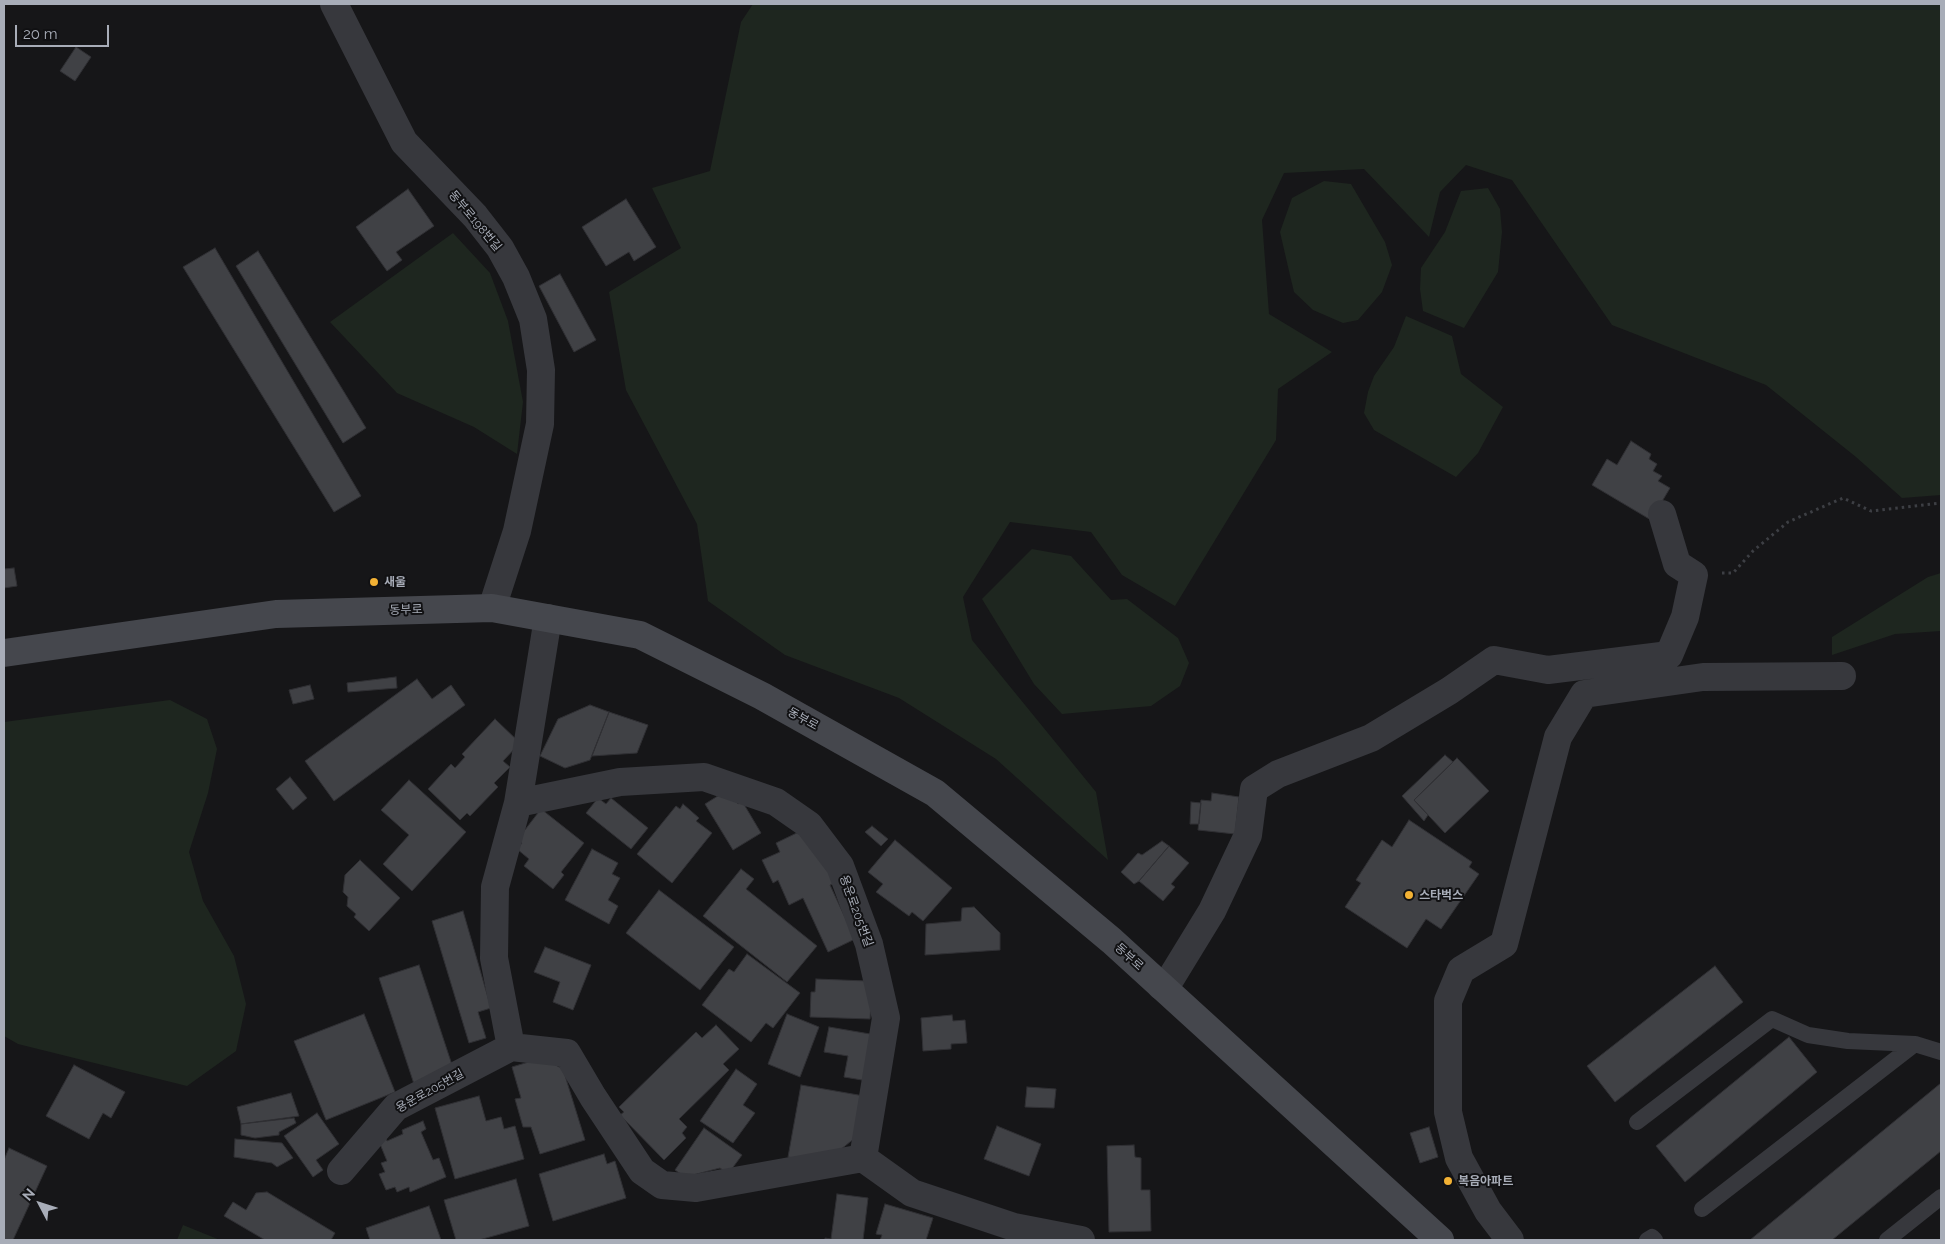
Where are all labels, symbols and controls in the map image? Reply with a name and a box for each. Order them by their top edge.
scale bar [18,15,111,47]
text: 20 m [23,25,58,43]
street label: 동부로198번길 [446,188,504,254]
place label: 새울 [384,575,406,589]
marker: 새울 [368,576,380,588]
street label: 동부로 [389,602,423,618]
street label: 동부로 [785,705,821,733]
street label: 용운로205번길 [836,873,876,949]
place label: 스타벅스 [1419,888,1463,902]
marker: 스타벅스 [1403,889,1415,901]
street label: 동부로 [1112,941,1146,973]
street label: 용운로205번길 [394,1066,466,1116]
place label: 복음아파트 [1458,1174,1513,1188]
marker: 복음아파트 [1442,1175,1454,1187]
north arrow [15,1179,65,1229]
text: N [19,1185,38,1204]

